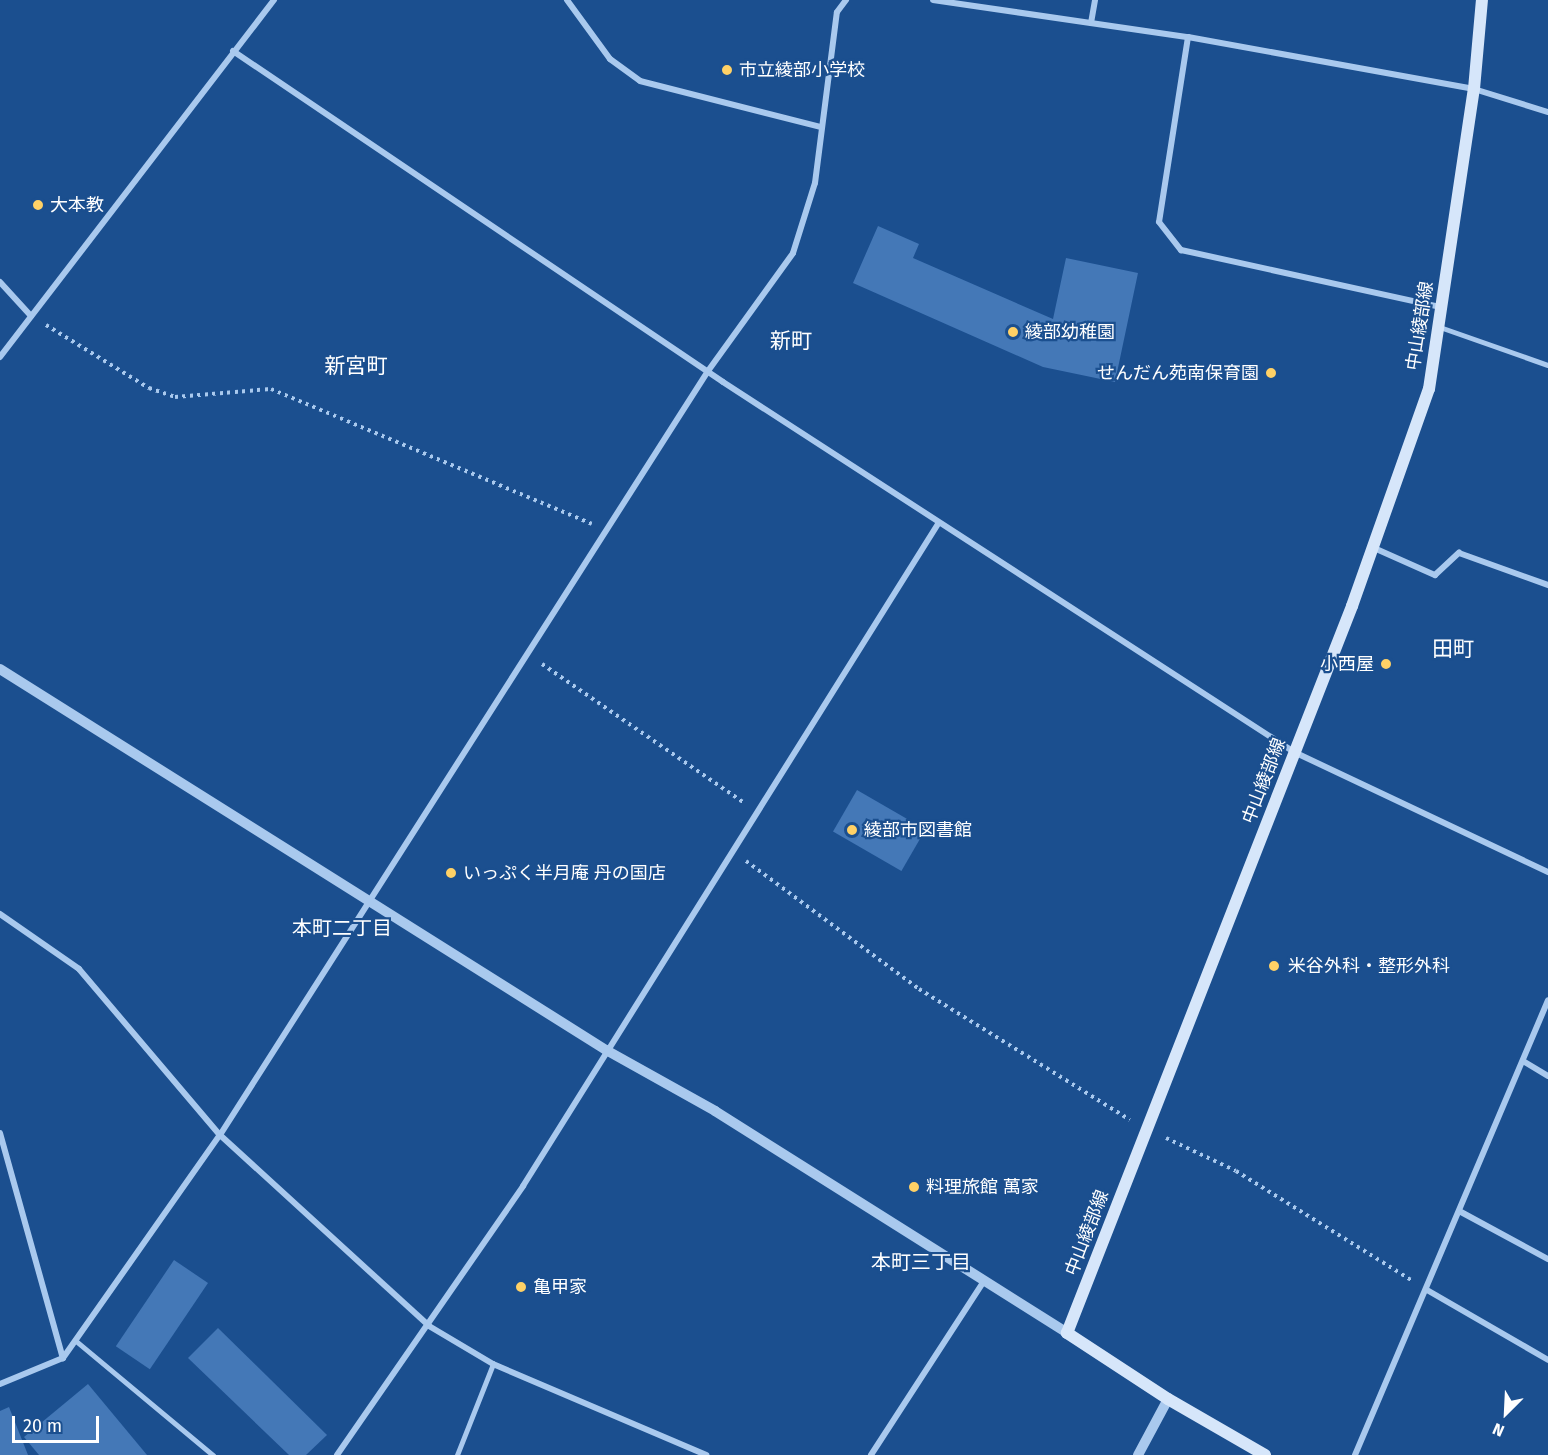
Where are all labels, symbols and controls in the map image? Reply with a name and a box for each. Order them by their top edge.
place label: 市立綾部小学校 [739,59,865,81]
marker: 市立綾部小学校 [720,63,734,77]
place label: 大本教 [50,194,104,216]
marker: 大本教 [31,198,45,212]
street label: 中山綾部線 [1402,280,1438,372]
place label: 綾部幼稚園 [1025,321,1115,343]
marker: 綾部幼稚園 [1006,325,1020,339]
district label: 新町 [770,328,812,354]
district label: 新宮町 [325,353,387,379]
place label: せんだん苑南保育園 [1097,362,1259,384]
marker: せんだん苑南保育園 [1264,366,1278,380]
district label: 田町 [1432,636,1474,662]
place label: 小西屋 [1320,653,1374,675]
marker: 小西屋 [1379,657,1393,671]
street label: 中山綾部線 [1238,735,1290,827]
place label: 綾部市図書館 [864,819,972,841]
marker: 綾部市図書館 [845,823,859,837]
place label: いっぷく半月庵 丹の国店 [463,862,666,884]
marker: いっぷく半月庵 丹の国店 [444,866,458,880]
district label: 本町二丁目 [292,916,392,940]
place label: 米谷外科・整形外科 [1288,955,1450,977]
marker: 米谷外科・整形外科 [1265,957,1283,975]
place label: 料理旅館 萬家 [926,1176,1039,1198]
marker: 料理旅館 萬家 [907,1180,921,1194]
street label: 中山綾部線 [1061,1187,1113,1279]
district label: 本町三丁目 [871,1250,971,1274]
place label: 亀甲家 [533,1276,587,1298]
marker: 亀甲家 [514,1280,528,1294]
north arrow [1476,1383,1536,1443]
scale bar [15,1404,102,1442]
text: 20 m [23,1415,62,1437]
text: N [1490,1419,1507,1441]

